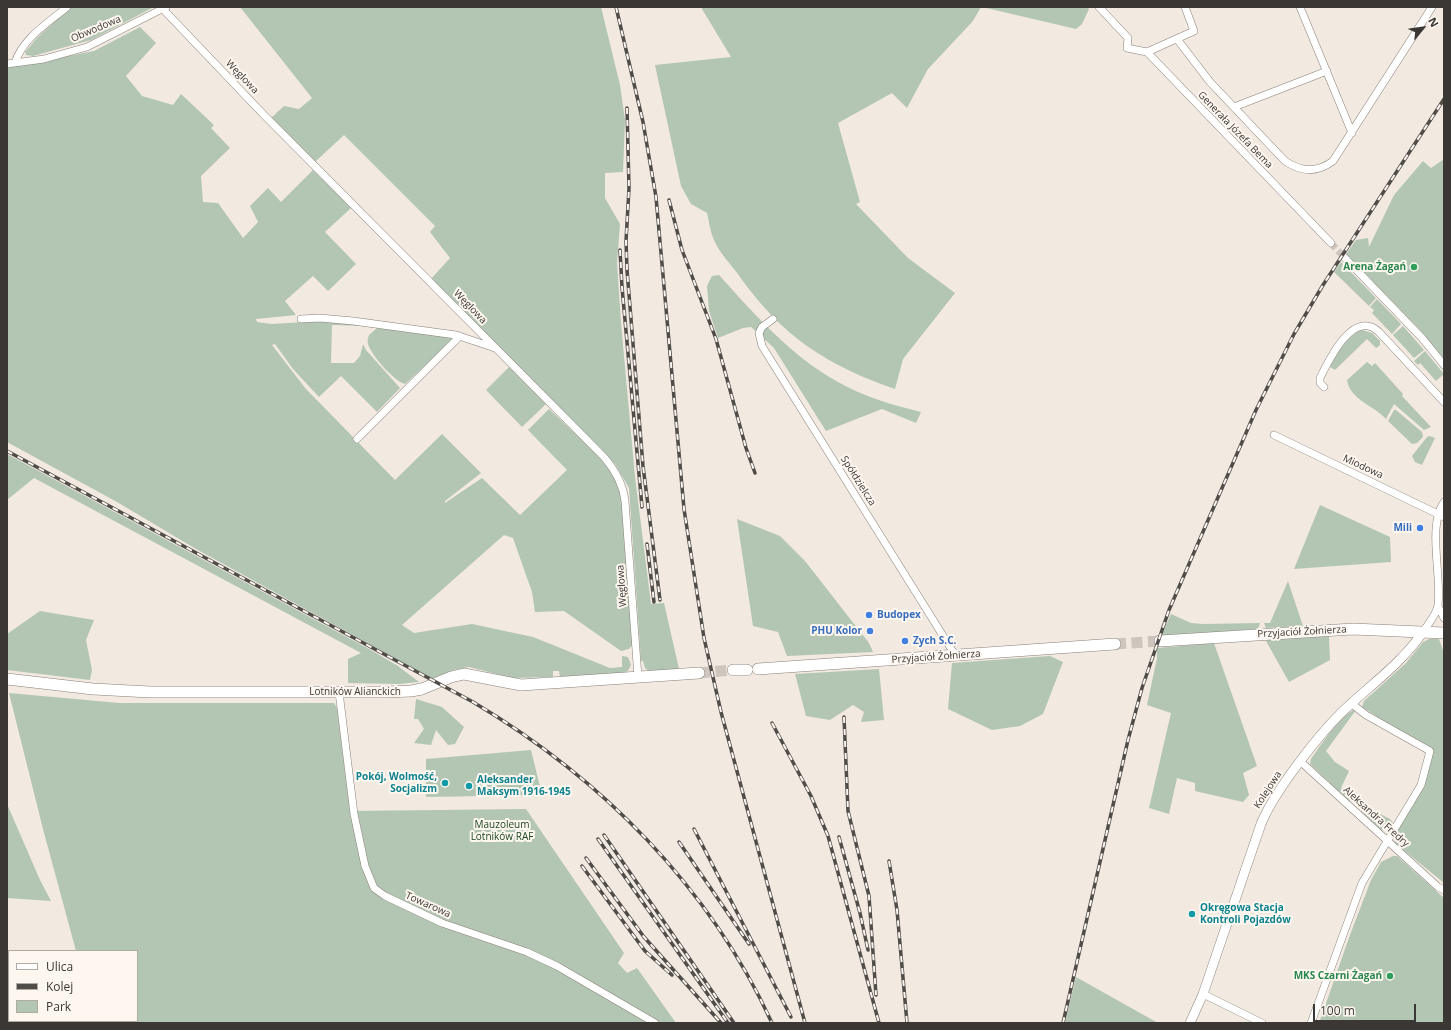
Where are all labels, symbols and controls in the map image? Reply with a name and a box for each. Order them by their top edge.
north arrow [1403,8,1443,48]
street label: Obwodowa [69,13,123,45]
text: N [1425,14,1443,29]
street label: Węglowa [223,58,261,96]
street label: Generała Józefa Bema [1195,89,1275,171]
place label: Arena Żagań [1343,261,1406,273]
marker: Arena Żagań [1409,262,1419,272]
street label: Węglowa [451,288,489,326]
street label: Miodowa [1341,452,1385,482]
street label: Spółdzielcza [838,454,878,508]
place label: Mili [1393,522,1412,534]
marker: Mili [1415,523,1425,533]
street label: Węglowa [615,565,629,607]
place label: Budopex [877,609,921,621]
marker: Budopex [864,610,874,620]
street label: Przyjaciół Żołnierza [1257,624,1347,640]
place label: PHU Kolor [811,625,862,637]
marker: PHU Kolor [865,626,875,636]
place label: Zych S.C. [913,635,956,647]
marker: Zych S.C. [900,636,910,646]
street label: Przyjaciół Żołnierza [891,648,981,666]
street label: Lotników Alianckich [309,686,401,698]
street label: Kolejowa [1251,769,1285,811]
place label: Pokój, Wolmość, Socjalizm [356,771,437,794]
place label: Aleksander Maksym 1916-1945 [477,774,571,798]
marker: Pokój, Wolmość, Socjalizm [440,778,450,788]
marker: Aleksander Maksym 1916-1945 [464,781,474,791]
street label: Aleksandra Fredry [1341,784,1411,850]
park label: Mauzoleum Lotników RAF [471,819,533,842]
street label: Towarowa [404,890,452,920]
place label: Okręgowa Stacja Kontroli Pojazdów [1200,902,1291,926]
marker: Okręgowa Stacja Kontroli Pojazdów [1187,909,1197,919]
legend [8,950,138,1022]
text: Ulica [46,958,73,975]
place label: MKS Czarni Żagań [1294,970,1382,982]
marker: MKS Czarni Żagań [1385,971,1395,981]
text: Kolej [46,978,73,995]
scale bar [1315,996,1418,1022]
text: Park [46,998,71,1015]
text: 100 m [1320,1002,1355,1019]

